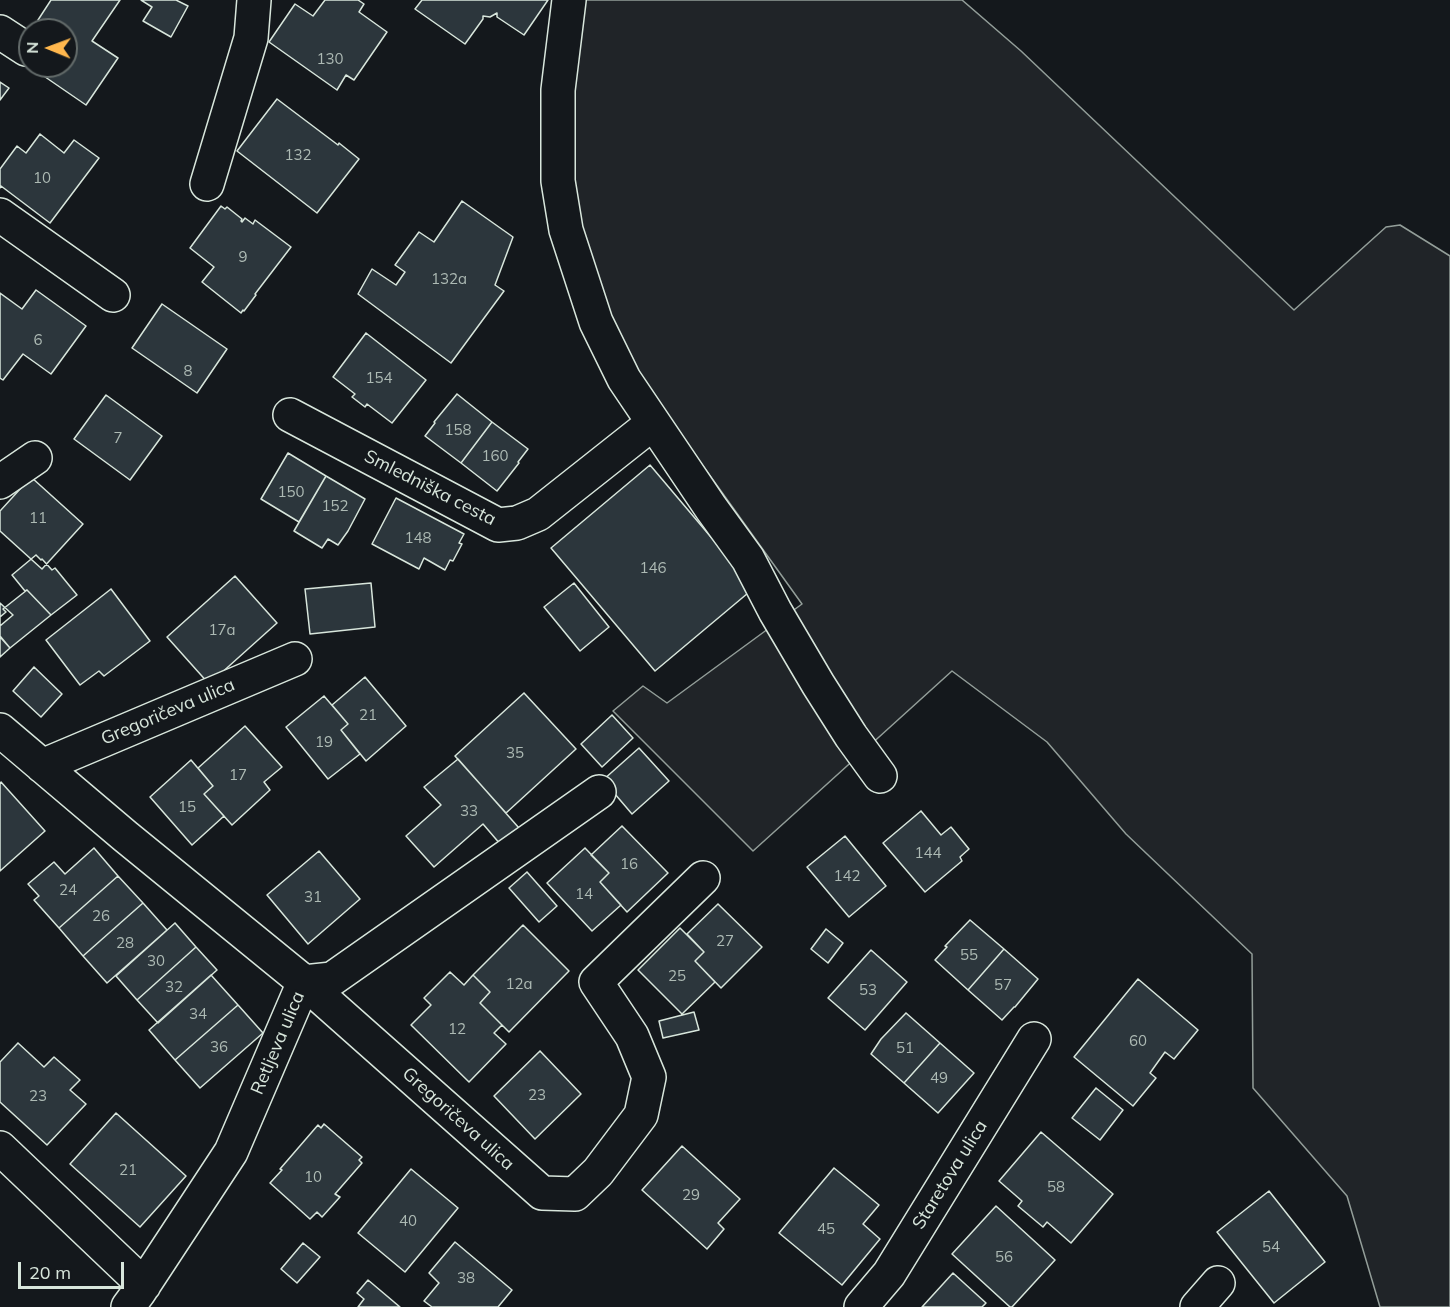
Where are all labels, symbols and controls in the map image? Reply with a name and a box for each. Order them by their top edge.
north arrow [18,18,78,78]
text: N [22,42,42,54]
house number: 130 [317,50,343,68]
house number: 132 [285,146,311,164]
house number: 10 [33,169,51,187]
house number: 9 [239,248,247,266]
house number: 132a [431,270,467,288]
house number: 6 [34,331,42,349]
house number: 8 [184,362,192,380]
house number: 154 [366,369,392,387]
house number: 158 [445,421,471,439]
house number: 7 [114,429,122,447]
street label: Smledniška cesta [361,446,499,530]
house number: 160 [482,447,508,465]
house number: 150 [278,483,304,501]
house number: 152 [322,497,348,515]
house number: 11 [29,509,47,527]
house number: 148 [405,529,431,547]
house number: 146 [640,559,666,577]
house number: 17a [209,621,235,639]
street label: Gregoričeva ulica [98,674,238,750]
house number: 21 [359,706,377,724]
house number: 19 [315,733,333,751]
house number: 35 [506,744,524,762]
house number: 17 [229,766,247,784]
house number: 15 [178,798,196,816]
house number: 33 [460,802,478,820]
house number: 144 [915,844,941,862]
house number: 16 [620,855,638,873]
house number: 142 [834,867,860,885]
house number: 24 [59,881,77,899]
house number: 14 [575,885,593,903]
house number: 31 [304,888,322,906]
house number: 26 [92,907,110,925]
house number: 27 [716,932,734,950]
house number: 28 [116,934,134,952]
house number: 55 [960,946,978,964]
house number: 30 [147,952,165,970]
house number: 25 [668,967,686,985]
house number: 12a [506,975,532,993]
house number: 57 [994,976,1012,994]
house number: 32 [165,978,183,996]
house number: 53 [859,981,877,999]
street label: Retljeva ulica [247,988,309,1098]
house number: 34 [189,1005,207,1023]
house number: 12 [448,1020,466,1038]
house number: 60 [1129,1032,1147,1050]
house number: 36 [210,1038,228,1056]
house number: 51 [896,1039,914,1057]
street label: Gregoričeva ulica [398,1063,518,1175]
house number: 49 [930,1069,948,1087]
house number: 23 [528,1086,546,1104]
house number: 23 [29,1087,47,1105]
street label: Staretova ulica [908,1117,992,1233]
house number: 21 [119,1161,137,1179]
house number: 10 [304,1168,322,1186]
house number: 58 [1047,1178,1065,1196]
house number: 29 [682,1186,700,1204]
house number: 40 [399,1212,417,1230]
house number: 45 [817,1220,835,1238]
house number: 54 [1262,1238,1280,1256]
house number: 56 [995,1248,1013,1266]
scale bar [21,1250,128,1288]
text: 20 m [29,1261,71,1284]
house number: 38 [457,1269,475,1287]

